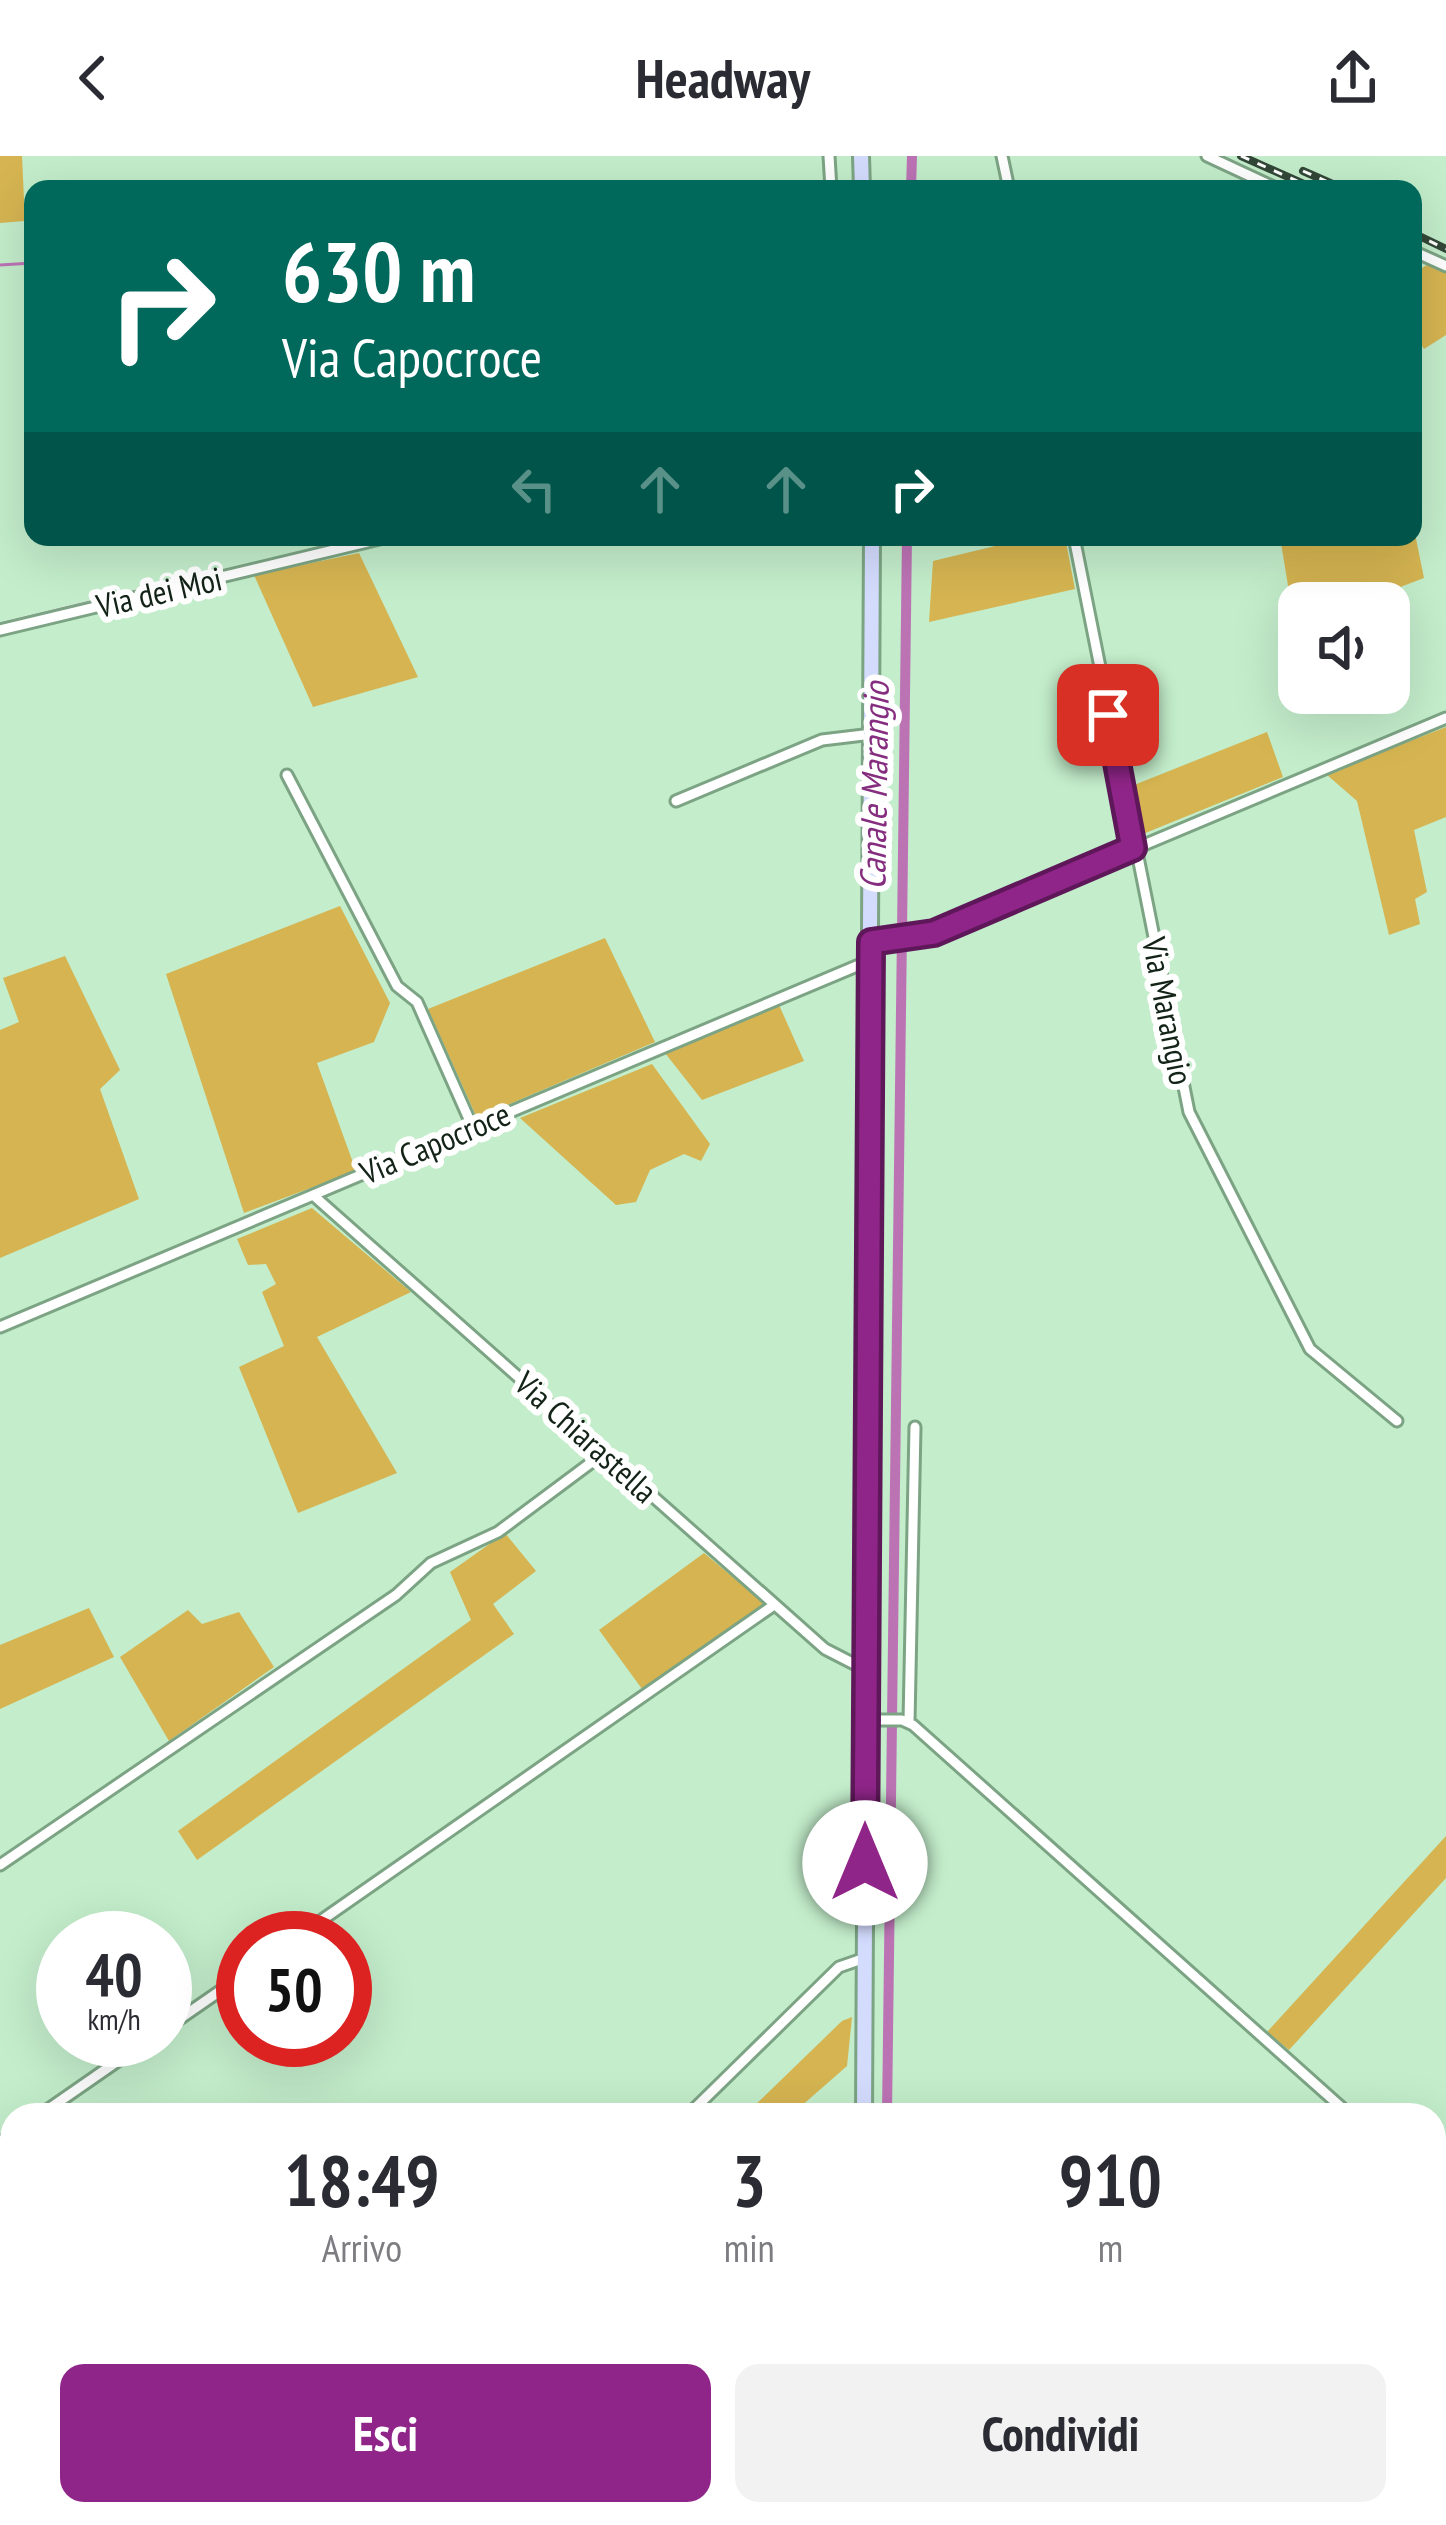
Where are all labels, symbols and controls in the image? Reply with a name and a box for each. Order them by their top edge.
text: Headway [636,43,810,113]
icon: back [60,45,126,111]
icon: share [1320,45,1386,111]
text: 630 m [282,216,475,325]
icon: right [84,228,240,384]
text: Via Capocroce [282,322,542,392]
icon: left [501,456,567,522]
icon: ahead [627,456,693,522]
icon: ahead [753,456,819,522]
icon: right [879,456,945,522]
street label: Via dei Moi [91,556,226,627]
map controls [1278,582,1410,714]
button: sound [1278,582,1410,714]
pin [1057,664,1159,766]
water label: Canale Marangio [848,679,899,890]
icon: arrive [1075,682,1141,748]
street label: Via Marangio [1133,933,1204,1088]
street label: Via Capocroce [352,1092,516,1194]
street label: Via Chiarastella [505,1361,667,1512]
position arrow [802,1800,928,1926]
speed limit sign: 50 [216,1911,372,2067]
text: 40 [85,1935,143,2013]
text: km/h [87,1999,141,2038]
text: 18:49 [284,2133,440,2226]
text: 3 [732,2133,766,2226]
text: 910 [1059,2133,1162,2226]
text: Arrivo [322,2222,402,2273]
text: min [724,2222,775,2273]
text: m [1098,2222,1123,2273]
button: Esci [60,2364,711,2502]
button: Condividi [735,2364,1386,2502]

